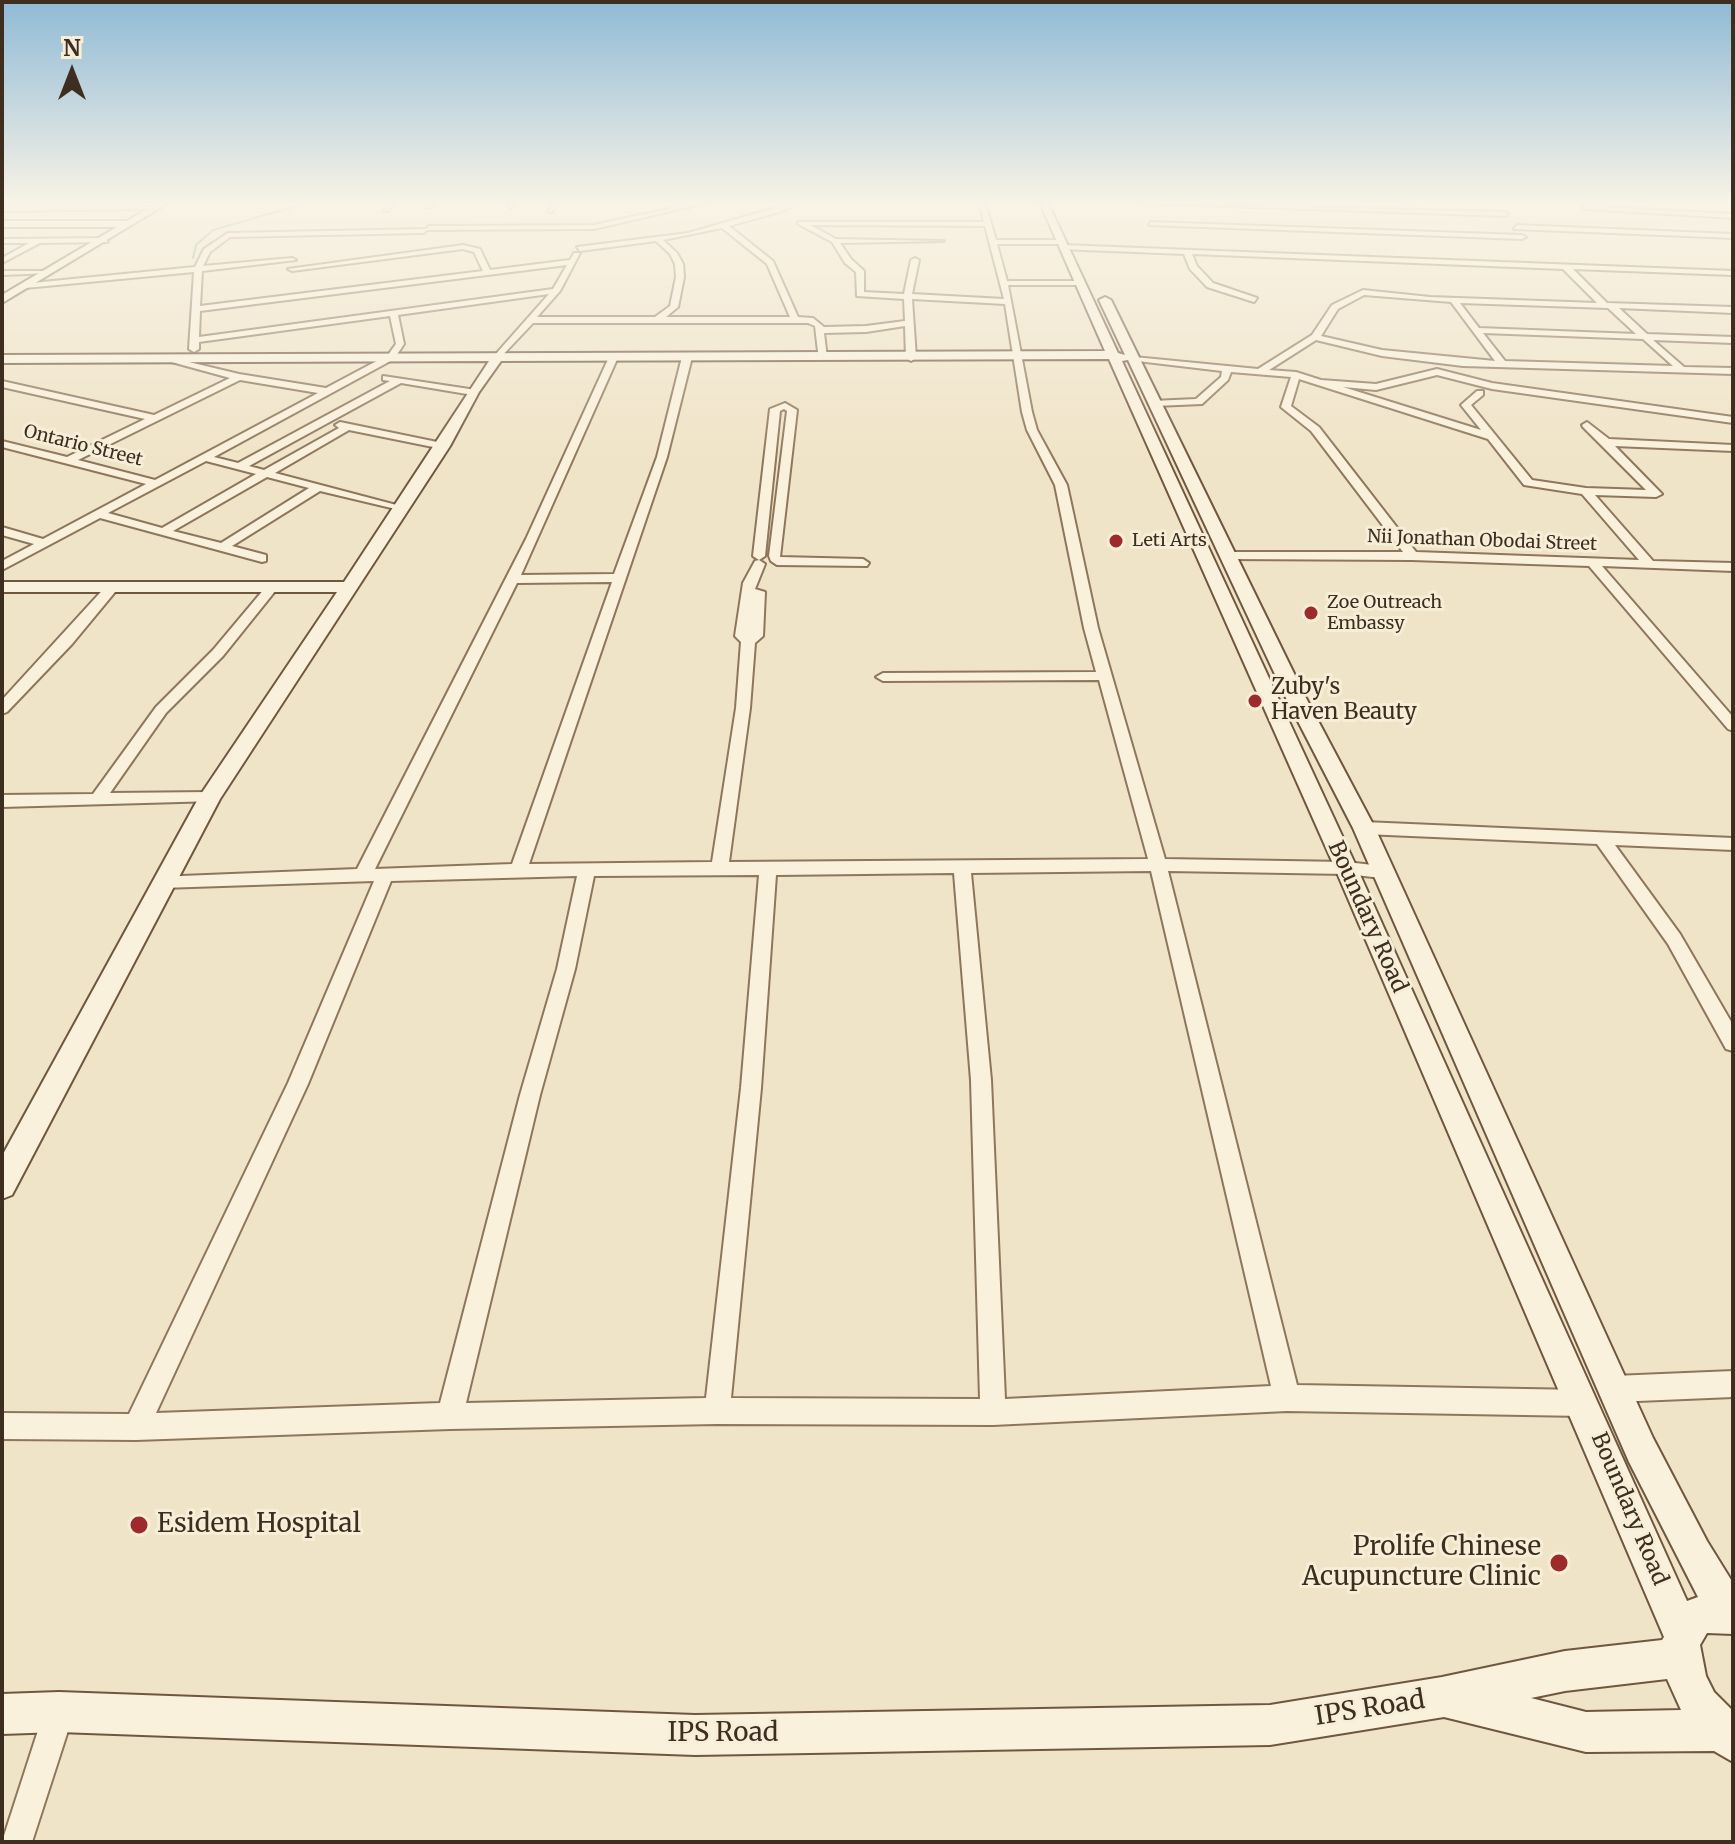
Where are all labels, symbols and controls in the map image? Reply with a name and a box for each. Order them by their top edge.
north arrow [32,32,112,112]
text: N [63,34,81,62]
street label: Ontario Street [21,421,145,471]
street label: Nii Jonathan Obodai Street [1367,526,1597,556]
place label: Leti Arts [1132,530,1207,552]
marker: Leti Arts [1107,532,1125,550]
place label: Zoe Outreach Embassy [1327,592,1442,634]
marker: Zoe Outreach Embassy [1302,604,1320,622]
place label: Zuby's Haven Beauty [1271,675,1417,726]
marker: Zuby's Haven Beauty [1246,692,1264,710]
street label: Boundary Road [1322,837,1412,997]
street label: Boundary Road [1585,1429,1673,1589]
place label: Esidem Hospital [157,1509,361,1541]
marker: Esidem Hospital [128,1514,150,1536]
place label: Prolife Chinese Acupuncture Clinic [1302,1532,1541,1594]
marker: Prolife Chinese Acupuncture Clinic [1548,1552,1570,1574]
street label: IPS Road [1313,1685,1427,1733]
street label: IPS Road [668,1718,778,1750]

